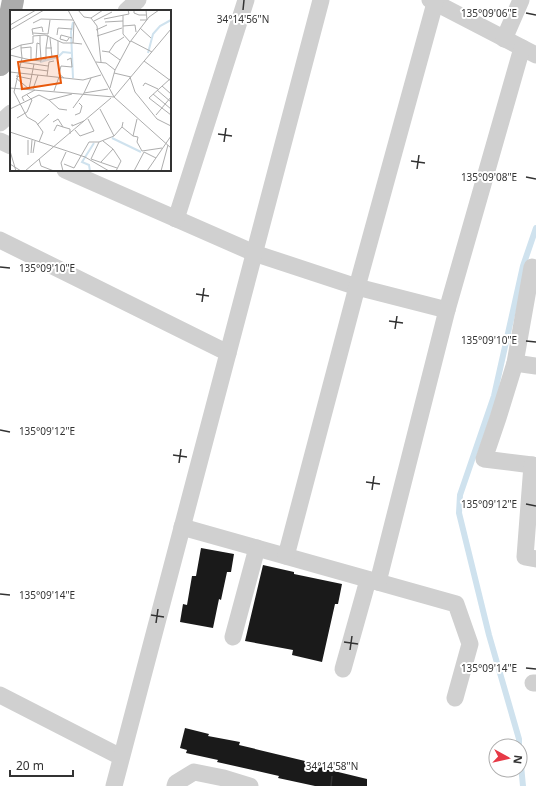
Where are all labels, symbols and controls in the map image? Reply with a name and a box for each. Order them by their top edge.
text: 135°09'06"E [461,6,517,20]
inset map [10,10,171,171]
text: 34°14'56"N [217,12,269,26]
text: 135°09'08"E [461,170,517,184]
text: 135°09'10"E [19,261,75,275]
text: 135°09'10"E [461,333,517,347]
text: 135°09'12"E [19,424,75,438]
text: 135°09'12"E [461,497,517,511]
text: 135°09'14"E [19,588,75,602]
text: 135°09'14"E [461,661,517,675]
north arrow [488,738,528,778]
scale bar [10,752,73,778]
text: N [510,754,526,765]
text: 20 m [16,757,44,774]
text: 34°14'58"N [306,759,358,773]

